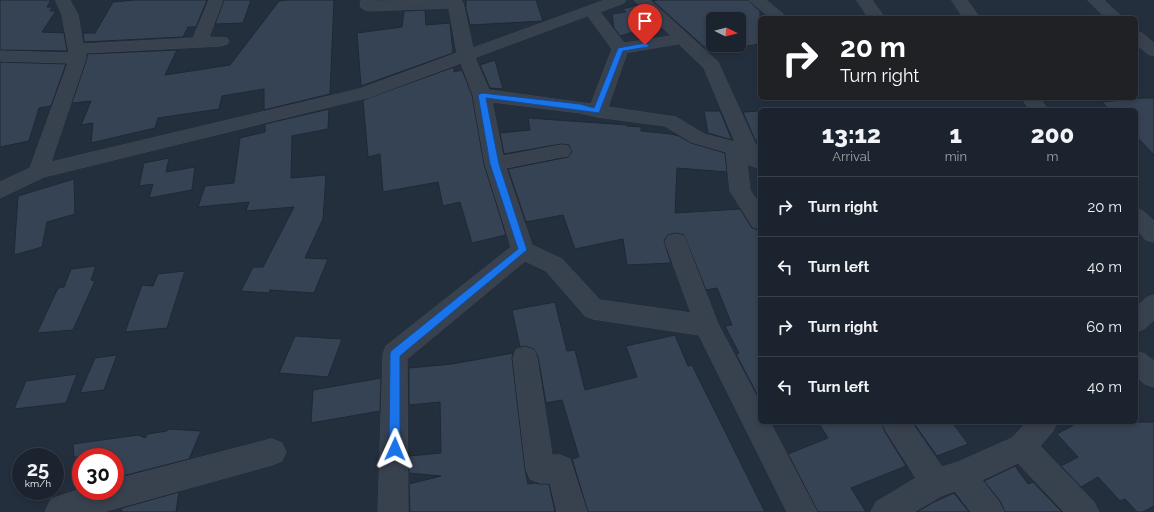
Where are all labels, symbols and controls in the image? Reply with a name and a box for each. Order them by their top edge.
pin [628,4,662,45]
icon: arrive [634,10,656,32]
north arrow [706,12,746,52]
map controls [706,12,746,52]
text: 20 m [840,31,906,64]
icon: right [774,32,826,84]
text: Turn right [840,65,919,86]
text: 13:12 [822,120,881,149]
text: 1 [950,120,962,149]
text: 200 [1031,120,1074,149]
text: Arrival [832,149,870,164]
text: min [945,149,967,164]
text: m [1047,149,1058,164]
icon: right [774,196,796,218]
text: Turn right [808,198,878,216]
text: 20 m [1087,198,1122,216]
icon: left [774,256,796,278]
text: Turn left [808,258,869,276]
text: 40 m [1087,258,1122,276]
icon: right [774,316,796,338]
text: Turn right [808,318,878,336]
text: 60 m [1086,318,1122,336]
icon: left [774,376,796,398]
text: Turn left [808,378,869,396]
text: 40 m [1087,378,1122,396]
position arrow [374,428,416,470]
speed limit sign: 30 [72,448,124,500]
text: 25 [27,457,49,481]
text: km/h [25,478,51,489]

